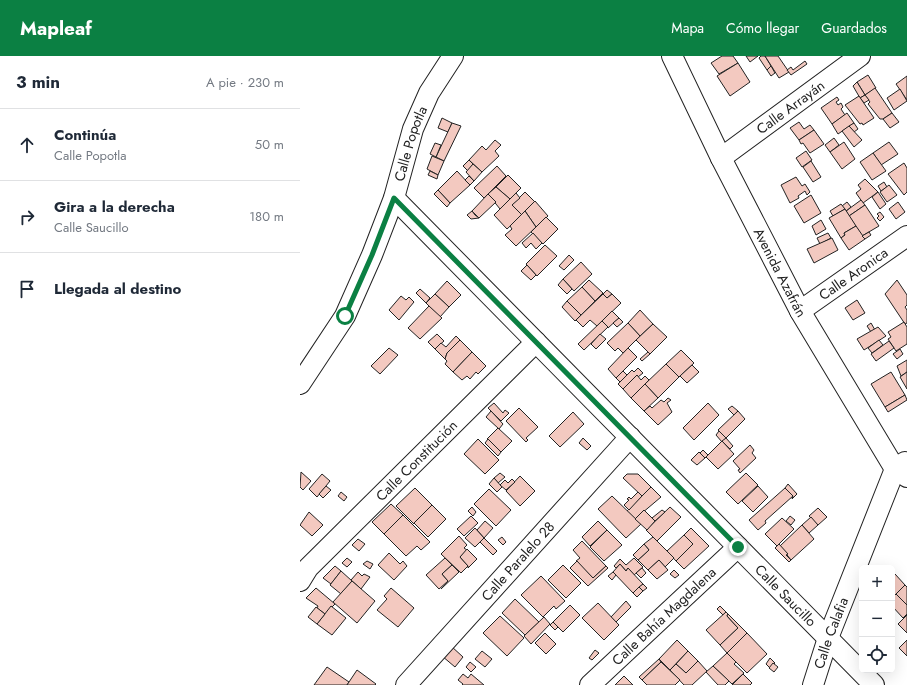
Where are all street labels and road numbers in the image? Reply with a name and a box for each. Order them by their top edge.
street label: Calle Arrayán [752,75,829,139]
street label: Calle Popotla [389,103,432,184]
street label: Avenida Azafrán [749,224,811,321]
street label: Calle Aronica [815,242,892,305]
street label: Calle Constitución [371,416,462,505]
street label: Calle Paralelo 28 [477,517,559,605]
street label: Calle Saucillo [750,560,821,631]
street label: Calle Bahía Magdalena [607,562,720,670]
street label: Calle Calafia [809,594,853,671]

